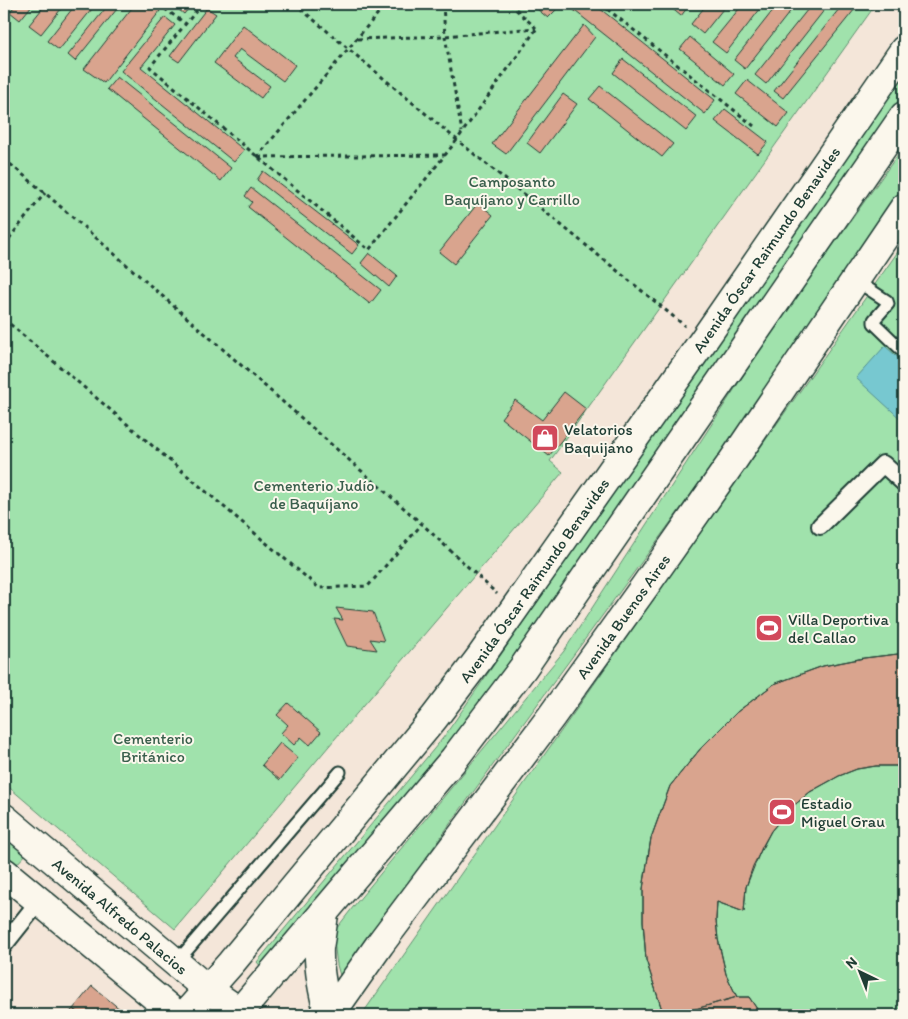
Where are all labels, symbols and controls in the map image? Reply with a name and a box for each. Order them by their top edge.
street label: Avenida Óscar Raimundo Benavides [688,143,844,356]
park label: Camposanto Baquíjano y Carrillo [444,172,580,209]
place label: Velatorios Baquijano [564,420,633,457]
shop icon: Velatorios Baquijano [530,423,560,453]
street label: Avenida Óscar Raimundo Benavides [455,474,613,686]
park label: Cementerio Judío de Baquíjano [254,476,375,513]
street label: Avenida Buenos Aires [572,550,674,682]
place label: Villa Deportiva del Callao [788,610,889,647]
sports icon: Villa Deportiva del Callao [754,613,784,643]
park label: Cementerio Británico [113,729,193,766]
place label: Estadio Miguel Grau [801,794,885,831]
sports icon: Estadio Miguel Grau [767,797,797,827]
street label: Avenida Alfredo Palacios [49,854,192,978]
north arrow [836,946,886,996]
text: N [842,953,861,972]

